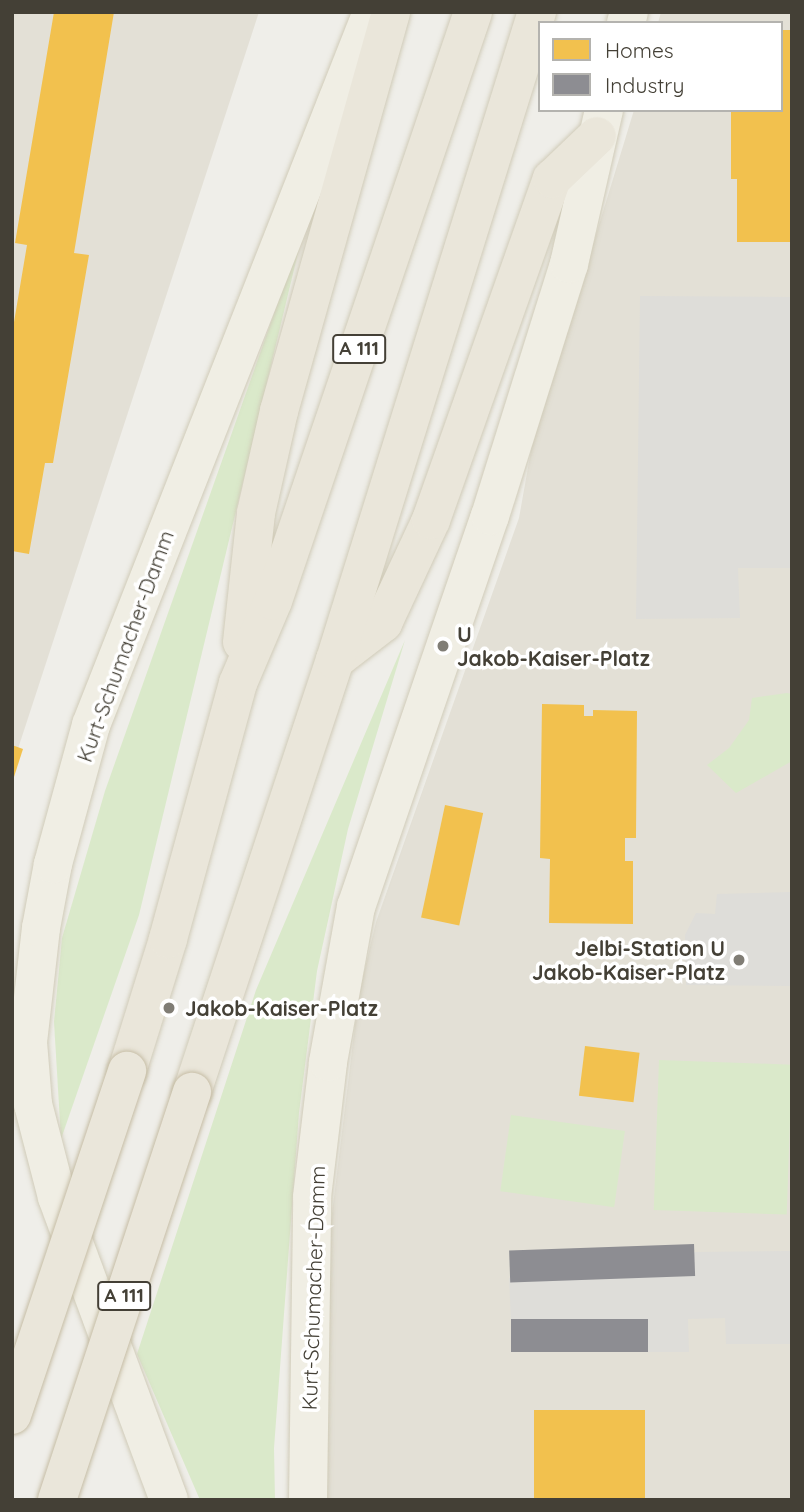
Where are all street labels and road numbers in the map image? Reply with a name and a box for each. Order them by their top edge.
road number: A 111 [331,334,387,364]
street label: Kurt-Schumacher-Damm [71,527,179,765]
street label: Kurt-Schumacher-Damm [296,1165,330,1411]
road number: A 111 [96,1280,152,1312]

